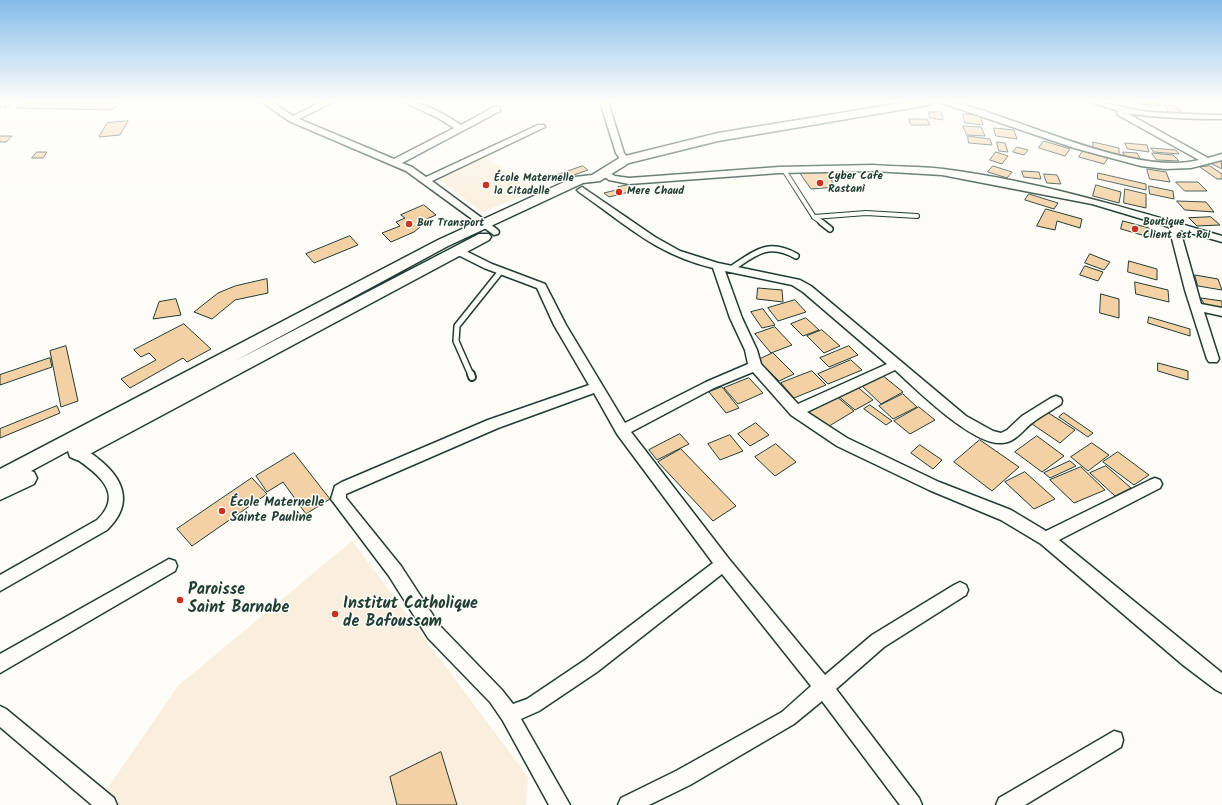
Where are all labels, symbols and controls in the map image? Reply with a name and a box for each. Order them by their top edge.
place label: Cyber Cafe Rastani [828,170,883,196]
place label: École Maternelle la Citadelle [494,172,574,198]
marker: Cyber Cafe Rastani [815,178,825,188]
marker: École Maternelle la Citadelle [481,180,491,190]
place label: Mere Chaud [627,185,684,199]
marker: Mere Chaud [614,187,624,197]
place label: Boutique Client est Roi [1143,216,1210,242]
place label: Bur Transport [417,217,484,231]
marker: Bur Transport [404,219,414,229]
marker: Boutique Client est Roi [1130,224,1140,234]
place label: École Maternelle Sainte Pauline [230,496,324,527]
marker: École Maternelle Sainte Pauline [217,506,227,516]
place label: Paroisse Saint Barnabe [188,581,289,619]
marker: Paroisse Saint Barnabe [175,595,185,605]
place label: Institut Catholique de Bafoussam [343,595,478,633]
marker: Institut Catholique de Bafoussam [330,609,340,619]

